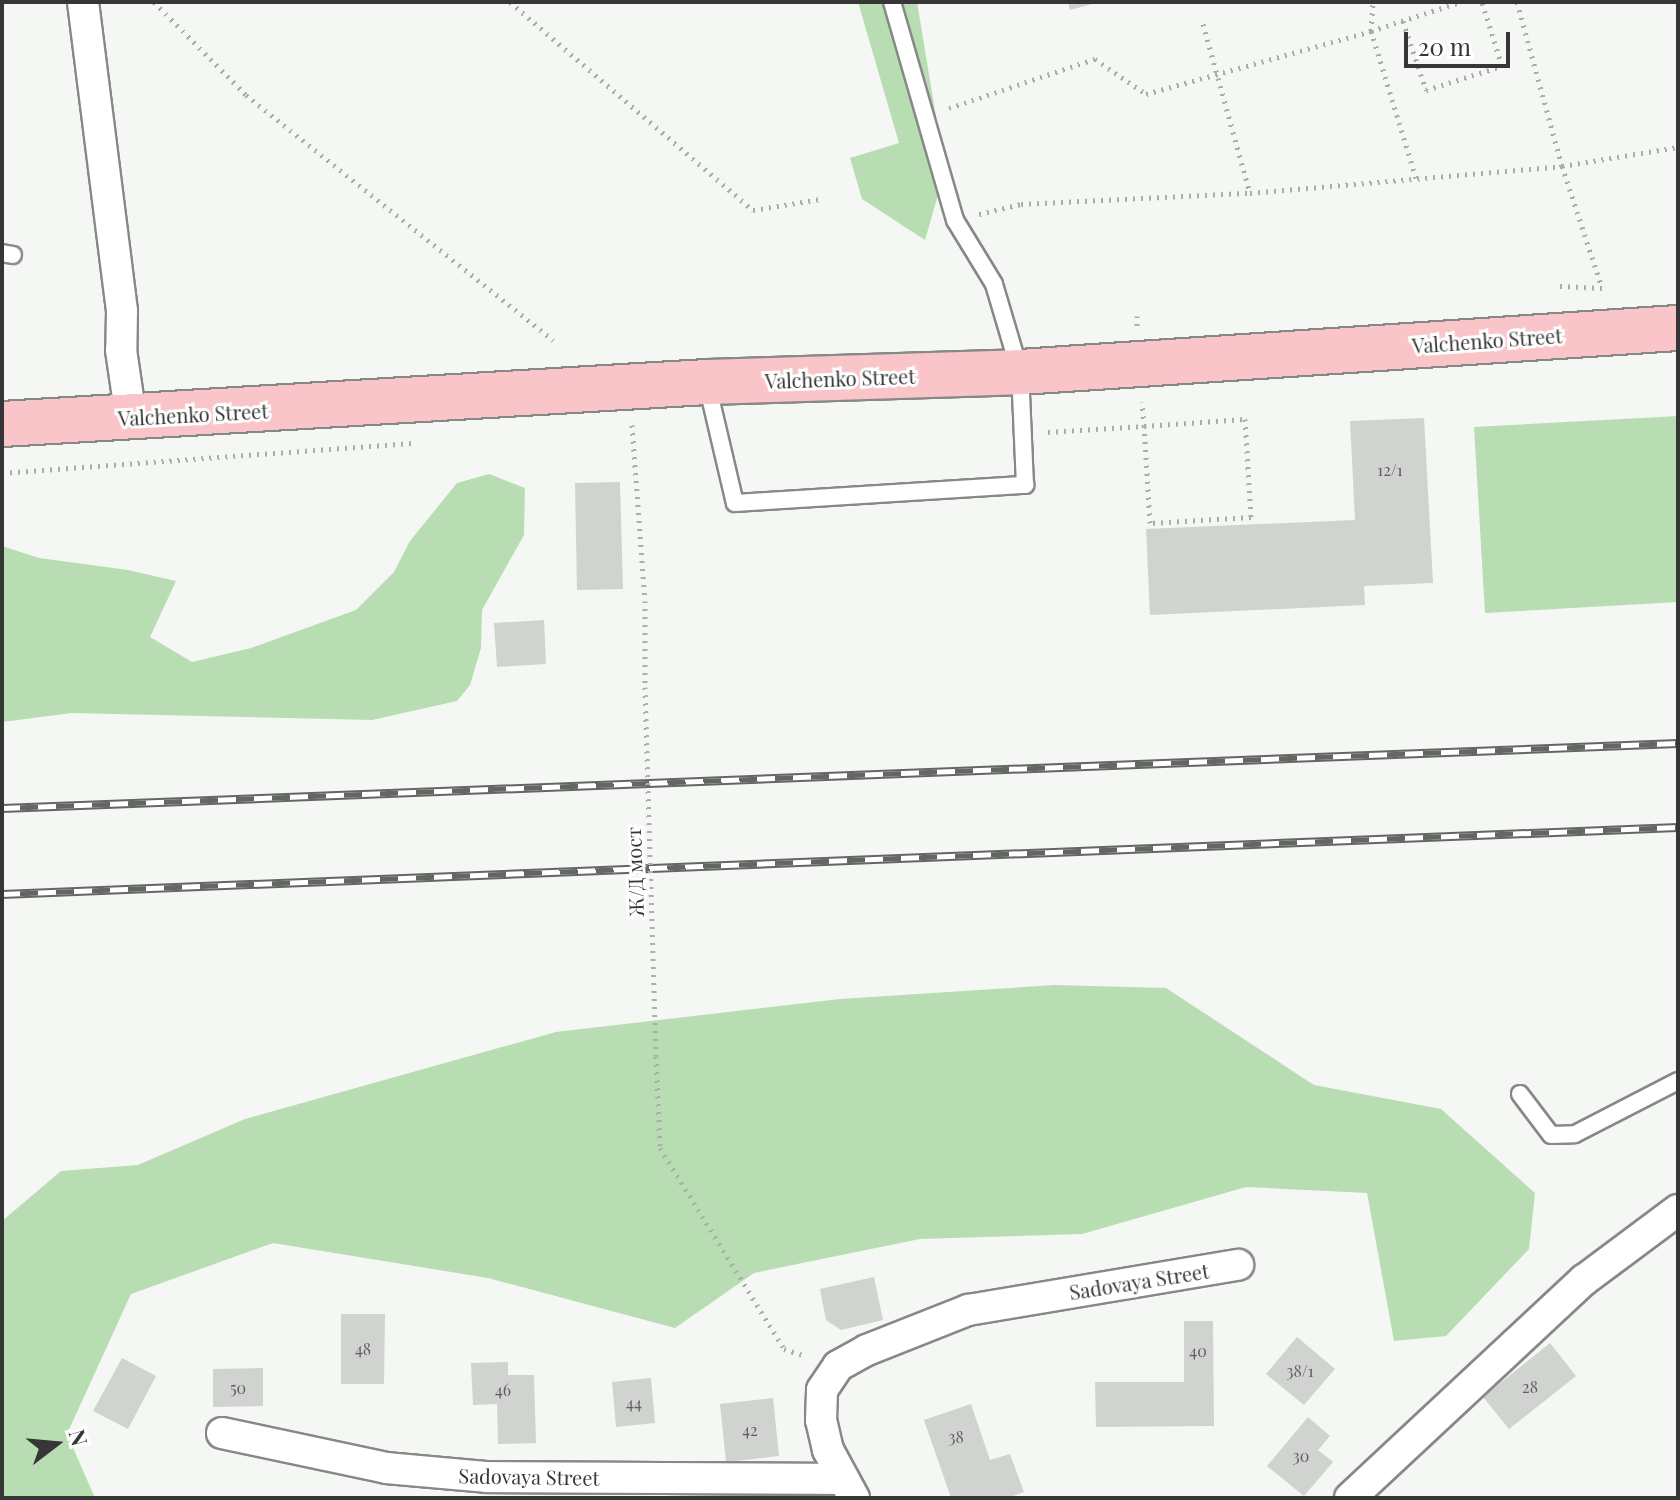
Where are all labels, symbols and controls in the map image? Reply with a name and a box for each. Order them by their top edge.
scale bar [1408,16,1514,66]
text: 20 m [1418,30,1471,62]
street label: Valchenko Street [1411,323,1563,357]
street label: Valchenko Street [764,363,916,393]
street label: Valchenko Street [117,398,269,430]
house number: 12/1 [1377,460,1403,480]
street label: Ж/Д мост [620,827,648,917]
street label: Sadovaya Street [1067,1258,1211,1304]
house number: 48 [355,1339,371,1359]
house number: 40 [1189,1341,1207,1361]
house number: 38/1 [1286,1361,1314,1381]
house number: 28 [1522,1377,1538,1397]
house number: 50 [230,1378,246,1398]
house number: 46 [495,1380,511,1400]
house number: 44 [626,1393,642,1413]
north arrow [16,1404,96,1484]
house number: 42 [742,1420,758,1440]
text: N [62,1426,96,1449]
house number: 38 [948,1427,964,1447]
house number: 30 [1293,1446,1309,1466]
street label: Sadovaya Street [458,1463,600,1489]

